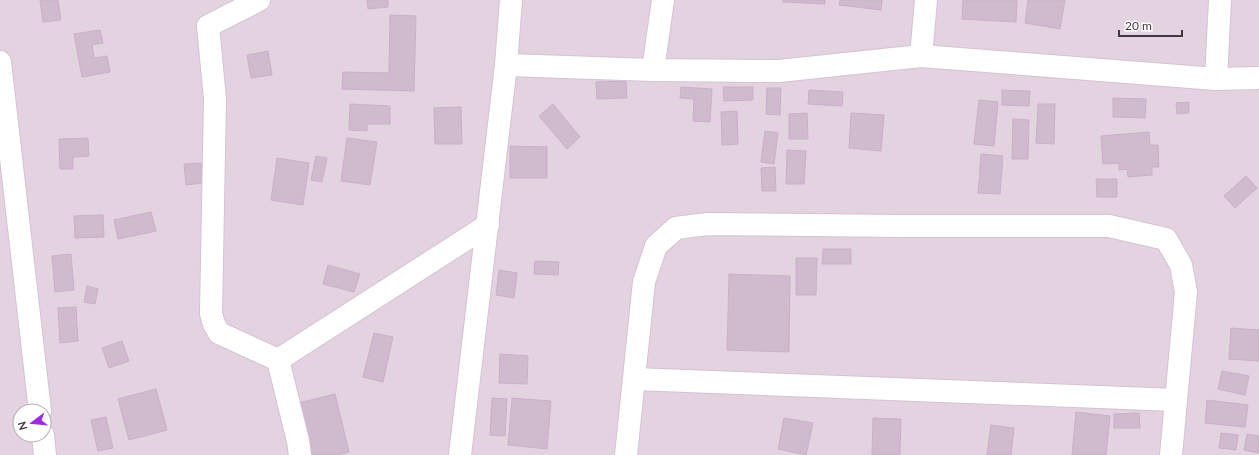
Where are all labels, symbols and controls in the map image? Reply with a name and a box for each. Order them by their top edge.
scale bar [1119,12,1182,38]
text: 20 m [1125,18,1152,33]
north arrow [12,403,52,443]
text: N [14,420,29,432]

